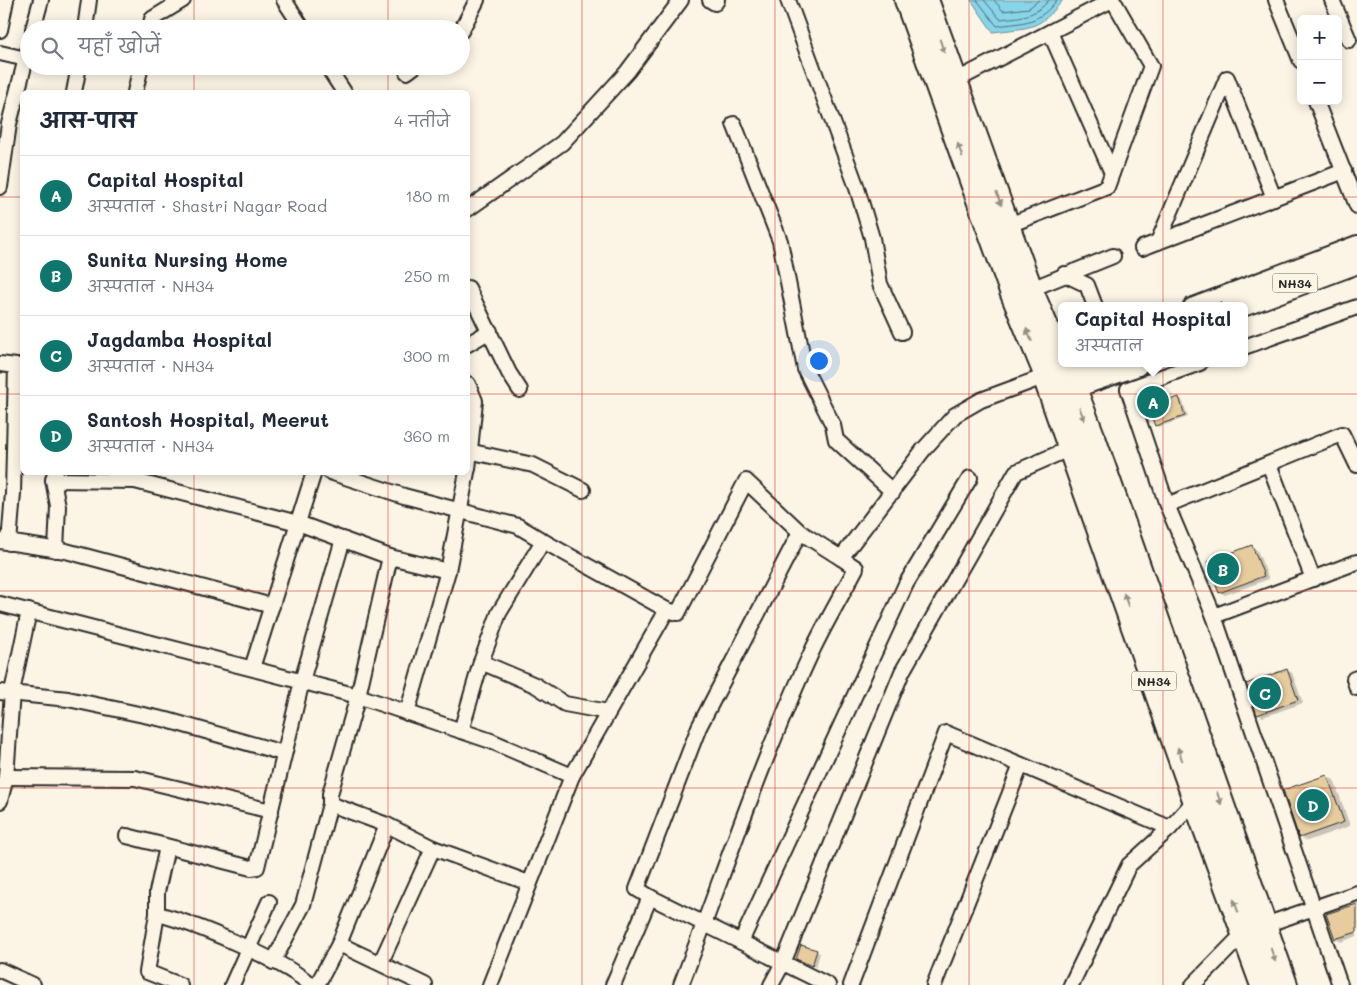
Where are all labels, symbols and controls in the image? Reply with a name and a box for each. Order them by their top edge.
map controls [1297,15,1342,105]
button: + [1297,15,1342,60]
search box [20,20,470,75]
text: यहाँ खोजें [78,33,161,58]
icon: search [38,34,66,62]
one-way arrow [939,39,947,54]
button: − [1297,60,1342,105]
text: आस-पास [40,106,136,133]
text: 4 नतीजे [394,110,450,131]
one-way arrow [956,142,964,157]
text: Capital Hospital [87,167,243,192]
text: A [50,185,62,206]
text: 180 m [405,185,450,206]
one-way arrow [996,191,1003,206]
text: अस्पताल · Shastri Nagar Road [87,195,327,216]
text: Sunita Nursing Home [87,247,288,272]
text: B [51,265,61,286]
text: 250 m [404,265,450,286]
road number: NH34 [1272,274,1318,292]
text: अस्पताल · NH34 [87,275,214,296]
popup [1058,302,1248,367]
text: Capital Hospital [1075,306,1231,331]
text: Jagdamba Hospital [87,327,272,352]
one-way arrow [1025,328,1033,342]
text: अस्पताल [1075,334,1143,355]
text: C [50,345,62,366]
text: 300 m [403,345,450,366]
your location [806,348,832,374]
text: अस्पताल · NH34 [87,355,214,376]
pin: A [1137,383,1169,421]
text: Santosh Hospital, Meerut [87,407,329,432]
one-way arrow [1078,407,1086,422]
text: D [50,425,62,446]
text: 360 m [403,425,450,446]
text: अस्पताल · NH34 [87,435,214,456]
pin: B [1207,550,1239,588]
one-way arrow [1122,593,1129,608]
road number: NH34 [1132,671,1176,690]
pin: C [1249,674,1281,712]
one-way arrow [1176,746,1183,761]
pin: D [1297,786,1329,824]
one-way arrow [1215,791,1223,806]
one-way arrow [1232,899,1239,914]
one-way arrow [1270,947,1278,962]

